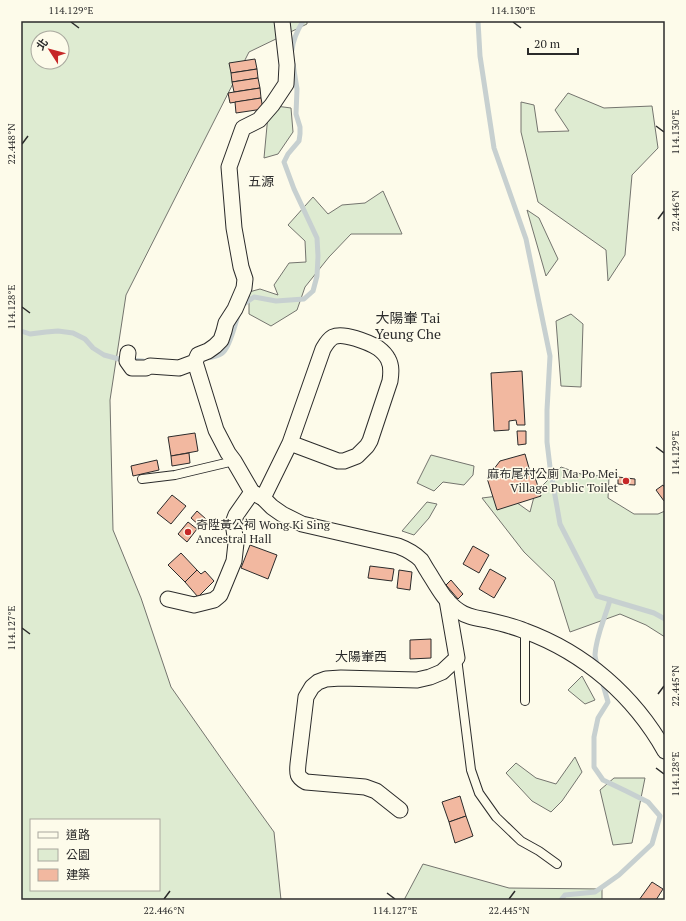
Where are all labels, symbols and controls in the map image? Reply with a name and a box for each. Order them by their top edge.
text: 114.129°E [49,4,94,17]
text: 114.130°E [491,4,536,17]
north arrow [30,30,70,70]
scale bar [528,30,578,56]
text: 北 [33,36,51,53]
text: 20 m [534,36,561,51]
text: 114.130°E [669,109,682,154]
text: 22.448°N [5,123,18,165]
district label: 五源 [248,172,274,190]
text: 22.446°N [669,190,682,232]
text: 114.128°E [5,284,18,329]
district label: 大陽輋 Tai Yeung Che [375,308,441,343]
text: 114.129°E [669,430,682,475]
place label: 麻布尾村公廁 Ma Po Mei Village Public Toilet [487,466,619,495]
marker: 麻布尾村公廁 Ma Po Mei Village Public Toilet [621,476,631,486]
place label: 奇陞黃公祠 Wong Ki Sing Ancestral Hall [196,517,331,546]
marker: 奇陞黃公祠 Wong Ki Sing Ancestral Hall [183,527,193,537]
text: 114.127°E [5,605,18,650]
district label: 大陽輋西 [335,647,387,665]
text: 22.445°N [669,665,682,707]
text: 114.128°E [669,751,682,796]
legend [30,819,160,891]
text: 道路 [66,827,90,842]
text: 公園 [66,847,90,862]
text: 建築 [66,867,90,882]
text: 22.446°N [144,904,185,917]
text: 114.127°E [373,904,418,917]
text: 22.445°N [489,904,530,917]

